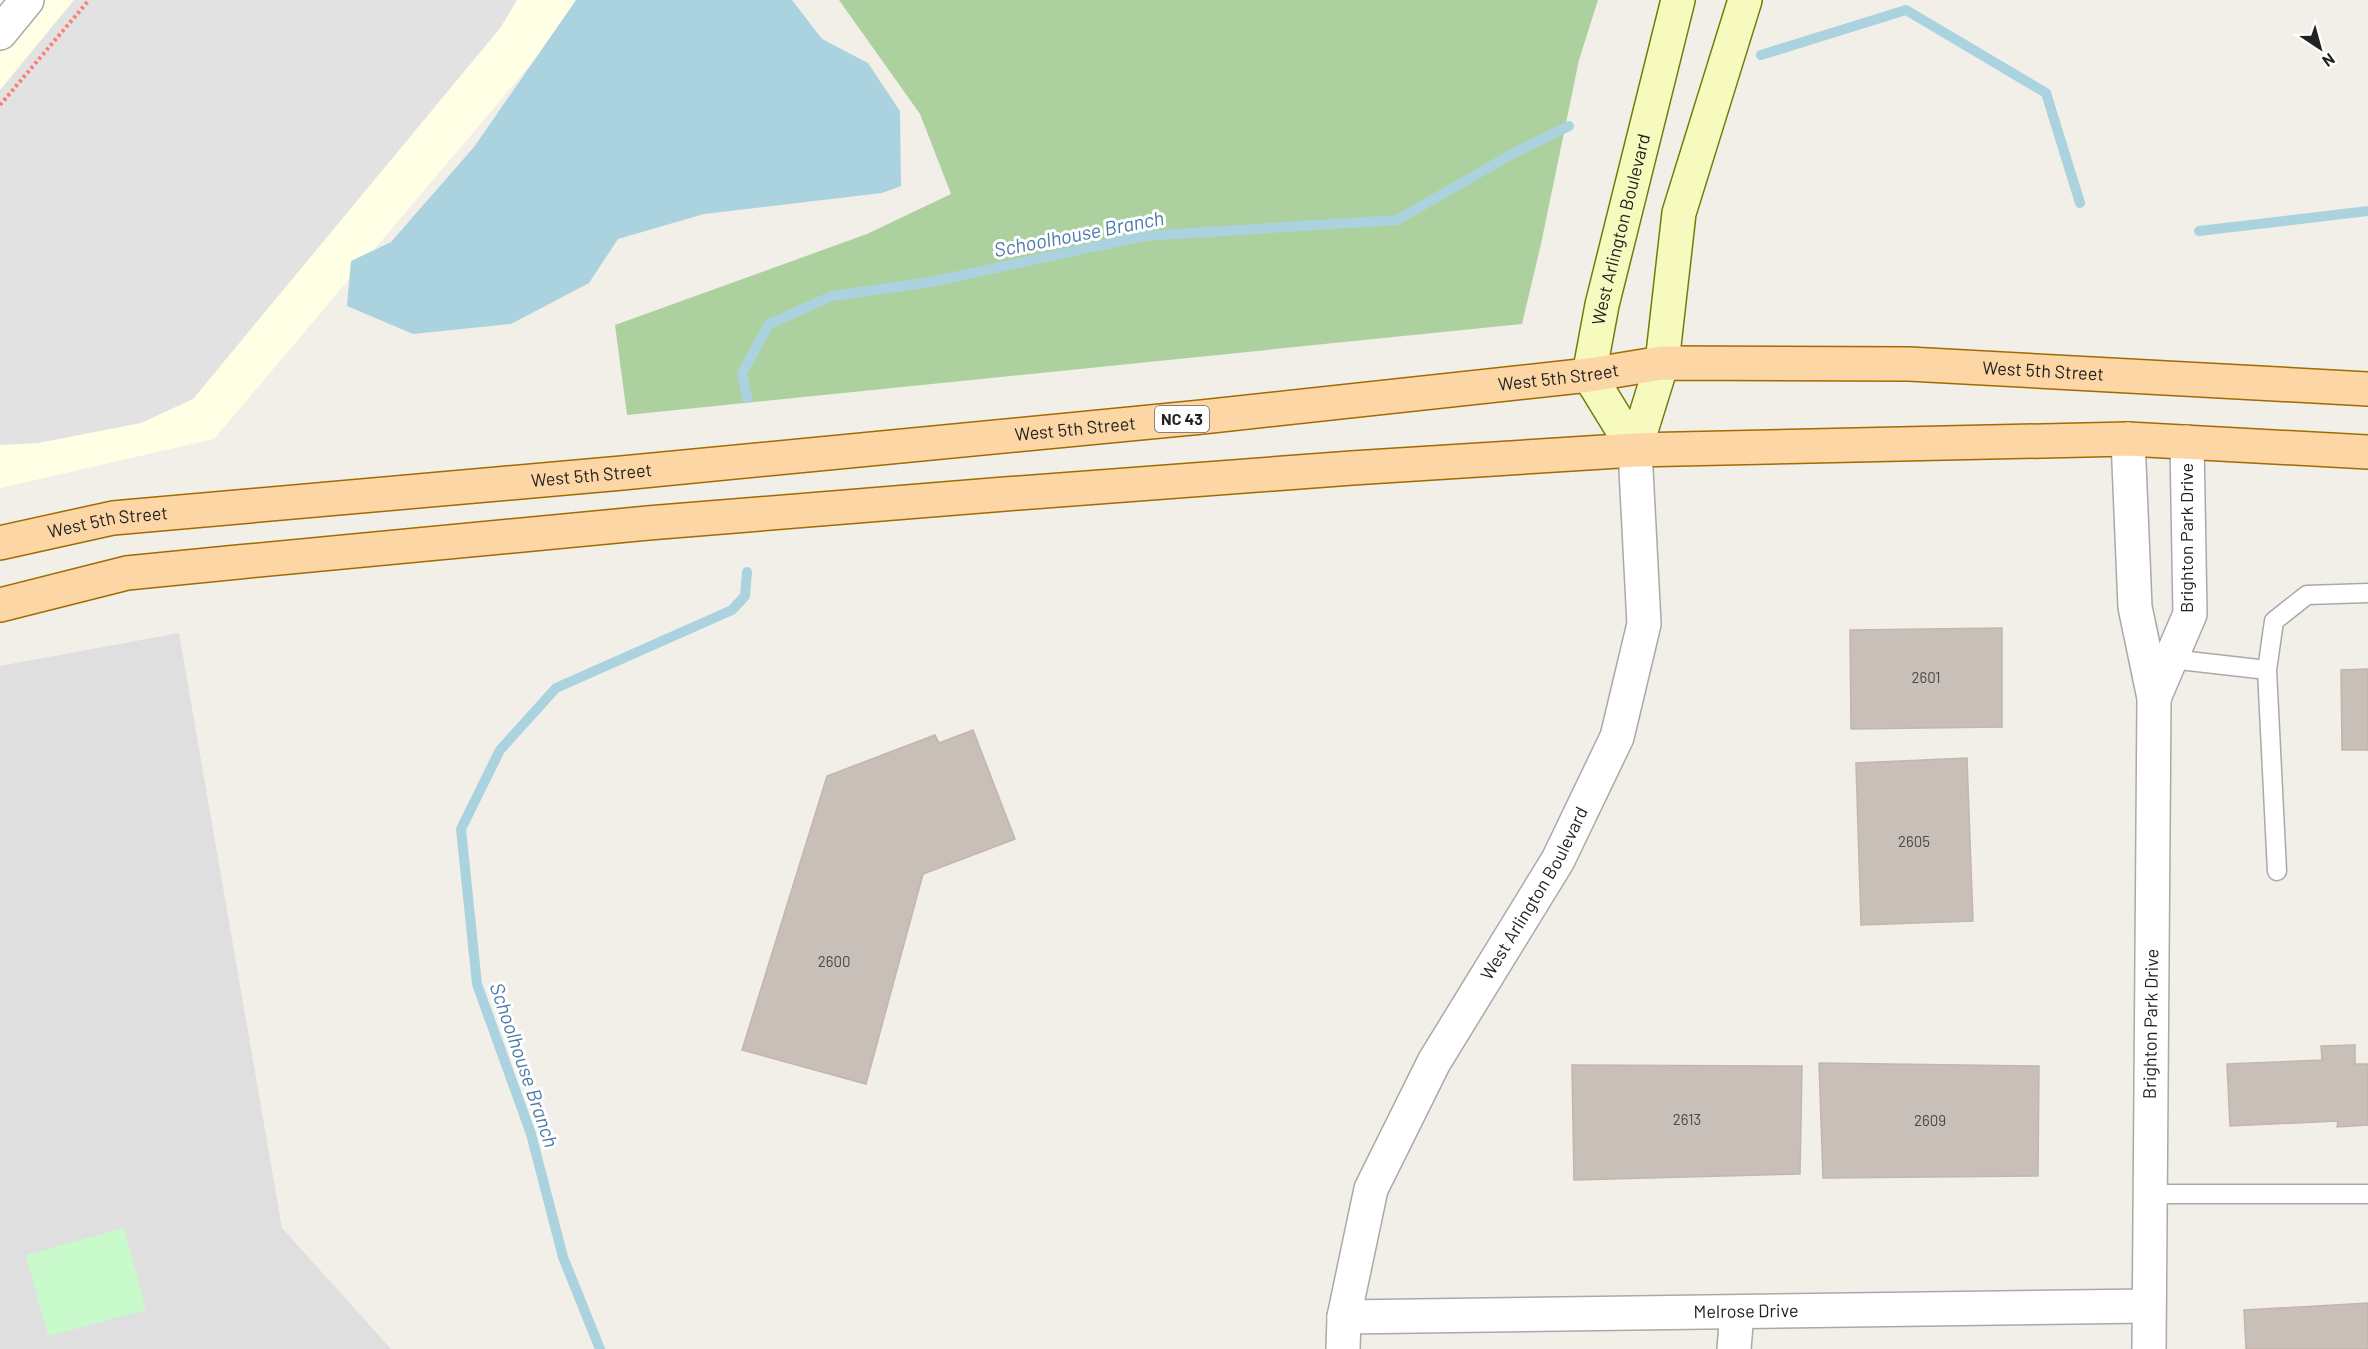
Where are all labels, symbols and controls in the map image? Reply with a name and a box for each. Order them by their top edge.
north arrow [2290,18,2350,78]
text: N [2319,50,2339,71]
street label: West Arlington Boulevard [1586,131,1654,327]
water label: Schoolhouse Branch [992,205,1166,261]
street label: West 5th Street [1982,356,2104,385]
street label: West 5th Street [1497,358,1620,395]
road number: NC 43 [1155,406,1209,432]
street label: West 5th Street [1014,411,1137,445]
street label: West 5th Street [530,458,653,491]
street label: Brighton Park Drive [2175,463,2197,613]
street label: West 5th Street [45,501,169,542]
house number: 2601 [1911,668,1941,686]
street label: West Arlington Boulevard [1475,803,1592,984]
house number: 2605 [1898,832,1930,850]
street label: Brighton Park Drive [2138,949,2162,1099]
house number: 2600 [818,952,850,970]
water label: Schoolhouse Branch [485,979,564,1150]
house number: 2613 [1673,1110,1701,1128]
house number: 2609 [1914,1111,1946,1129]
street label: Melrose Drive [1693,1299,1799,1322]

